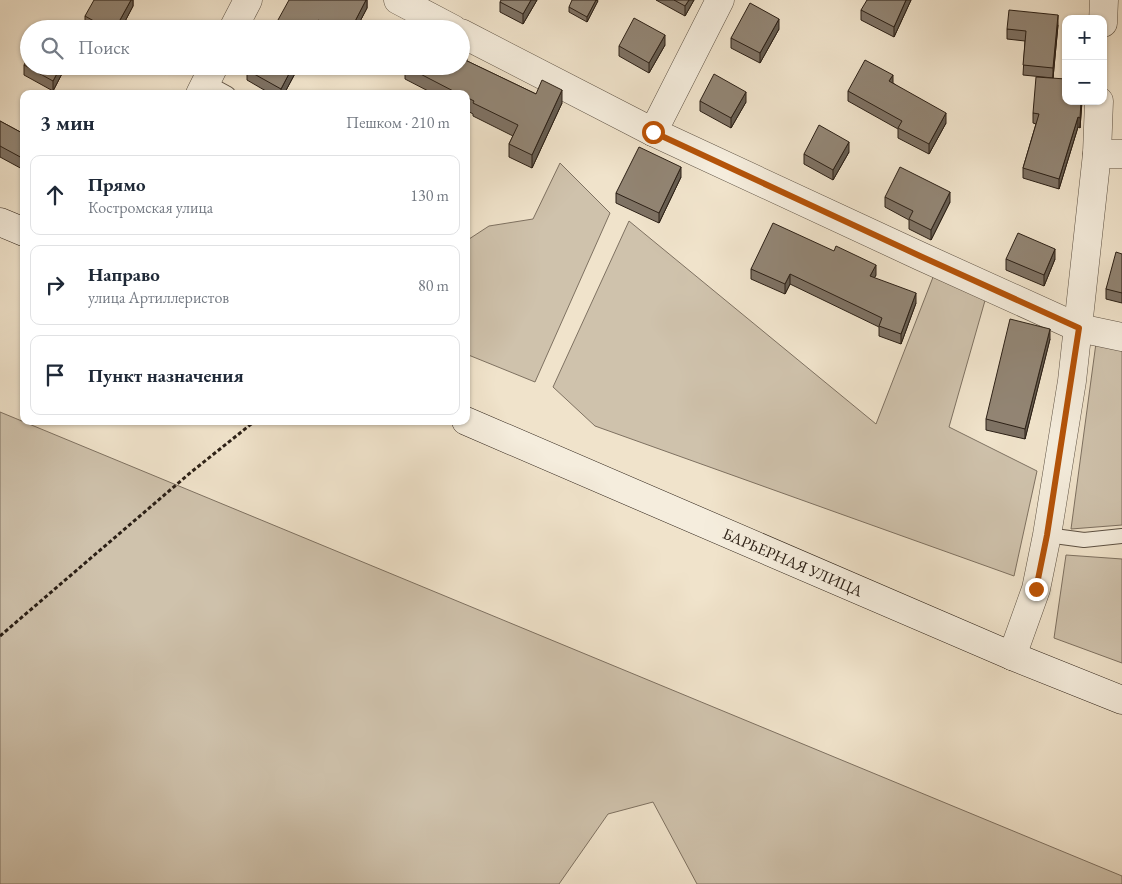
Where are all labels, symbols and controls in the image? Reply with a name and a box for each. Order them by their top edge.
map controls [1062,15,1107,105]
button: + [1062,15,1107,60]
search box [20,20,470,75]
icon: search [38,34,66,62]
text: Поиск [78,35,130,60]
button: − [1062,60,1107,105]
text: 3 мин [40,109,95,136]
text: Пешком · 210 m [346,112,450,133]
route start [642,121,665,144]
text: Прямо [88,172,146,197]
icon: ahead [41,181,69,209]
text: 130 m [410,185,449,206]
text: Костромская улица [88,197,213,218]
text: Направо [88,262,160,287]
icon: right [41,271,69,299]
text: 80 m [418,275,449,296]
text: улица Артиллеристов [88,287,229,308]
icon: arrive [41,361,69,389]
text: Пункт назначения [88,363,244,388]
street label: БАРЬЕРНАЯ УЛИЦА [720,522,867,601]
route end [1025,578,1048,601]

